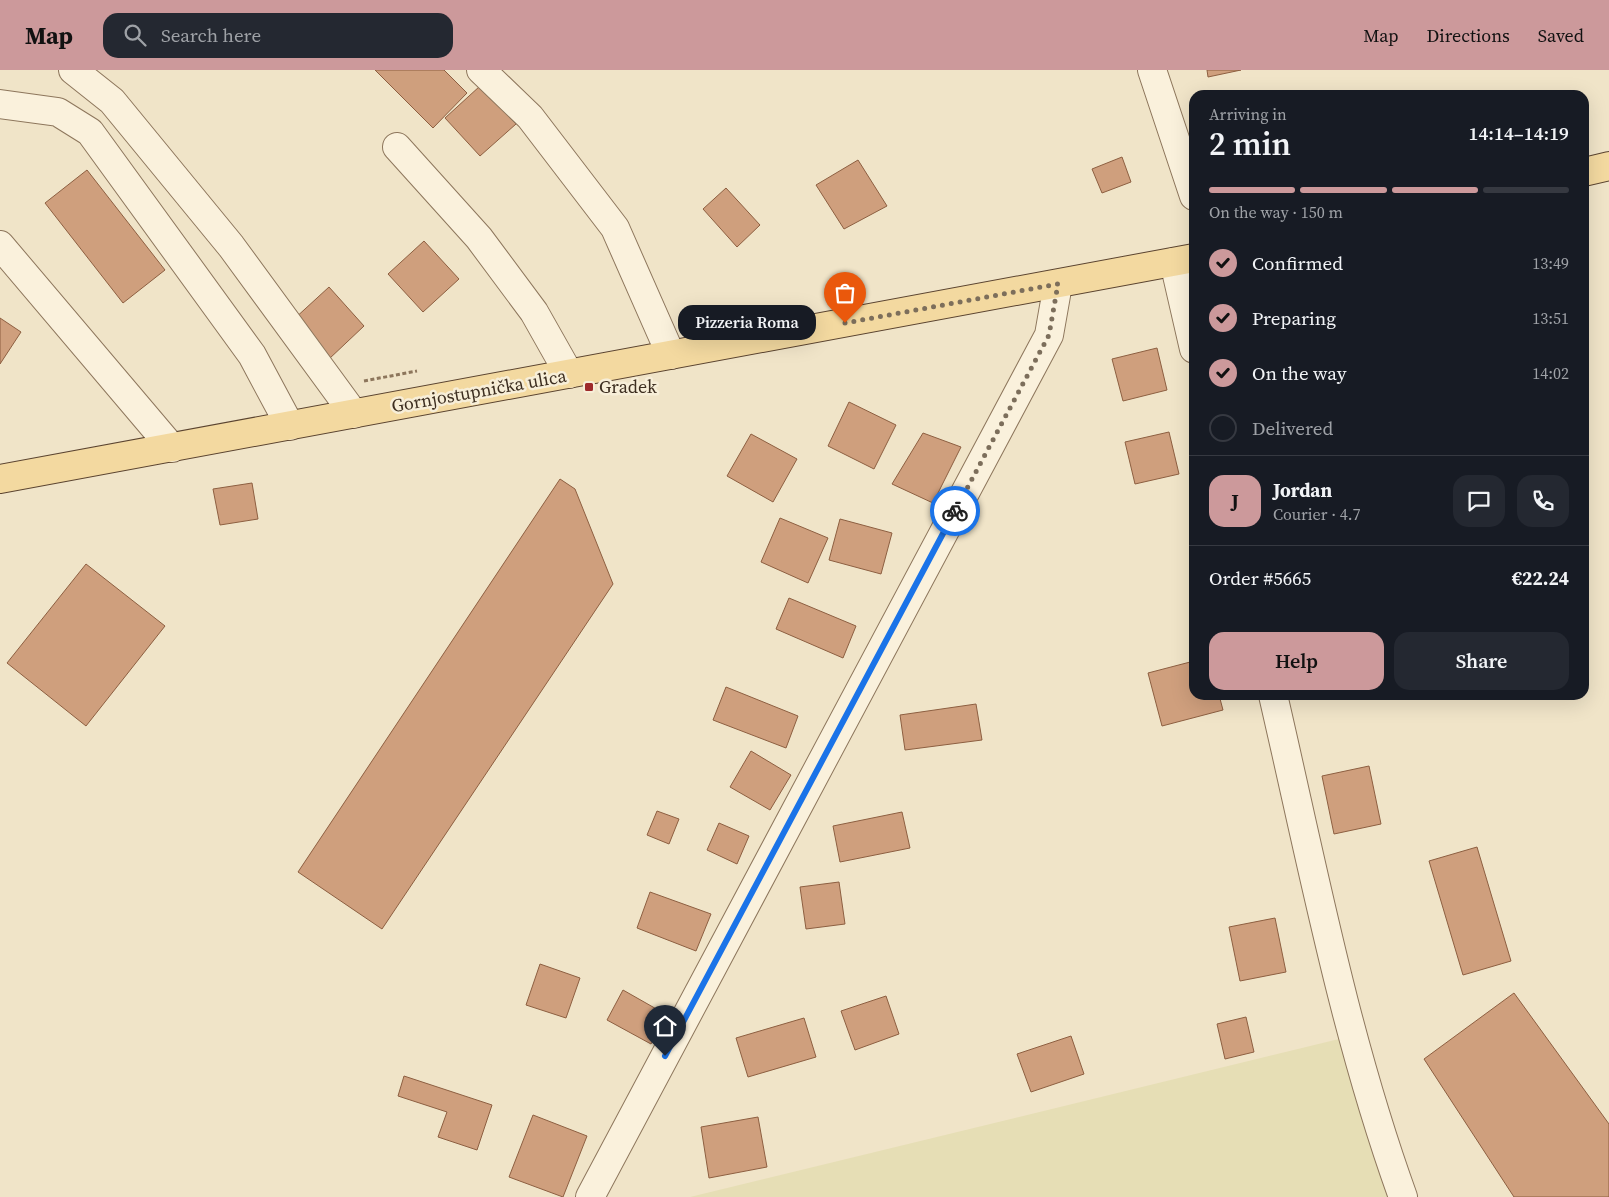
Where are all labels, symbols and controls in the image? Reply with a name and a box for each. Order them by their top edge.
search box [103,13,453,58]
text: Map [25,19,73,52]
icon: search [121,21,149,49]
text: Search here [161,22,261,48]
text: Map [1363,23,1399,48]
text: Directions [1427,23,1510,48]
text: Saved [1538,23,1584,48]
text: Arriving in [1209,103,1287,125]
text: 14:14–14:19 [1469,120,1569,146]
text: 2 min [1209,122,1291,166]
text: On the way · 150 m [1209,201,1343,223]
icon: check [1209,249,1237,277]
text: Confirmed [1252,250,1343,276]
text: 13:49 [1532,252,1569,274]
pin [824,272,866,323]
icon: bag [831,279,859,307]
icon: check [1209,304,1237,332]
text: Preparing [1252,305,1336,331]
callout: Pizzeria Roma [678,306,815,340]
text: 13:51 [1532,307,1569,329]
text: Pizzeria Roma [695,311,799,333]
icon: check [1209,359,1237,387]
text: On the way [1252,360,1347,386]
text: 14:02 [1532,362,1569,384]
street label: Gornjostupnička ulica [389,363,569,418]
place label: Gradek [599,374,657,399]
marker: Gradek [583,381,595,393]
text: Delivered [1252,415,1333,441]
button: chat [1453,475,1505,527]
button: phone [1517,475,1569,527]
text: Jordan [1273,477,1332,503]
courier [930,486,980,536]
text: J [1231,488,1239,514]
icon: bike [941,497,969,525]
text: Courier · 4.7 [1273,503,1361,525]
text: Order #5665 [1209,565,1311,591]
text: €22.24 [1512,565,1569,591]
button: Help [1209,632,1384,690]
button: Share [1394,632,1569,690]
pin [644,1005,686,1056]
icon: home [651,1012,679,1040]

